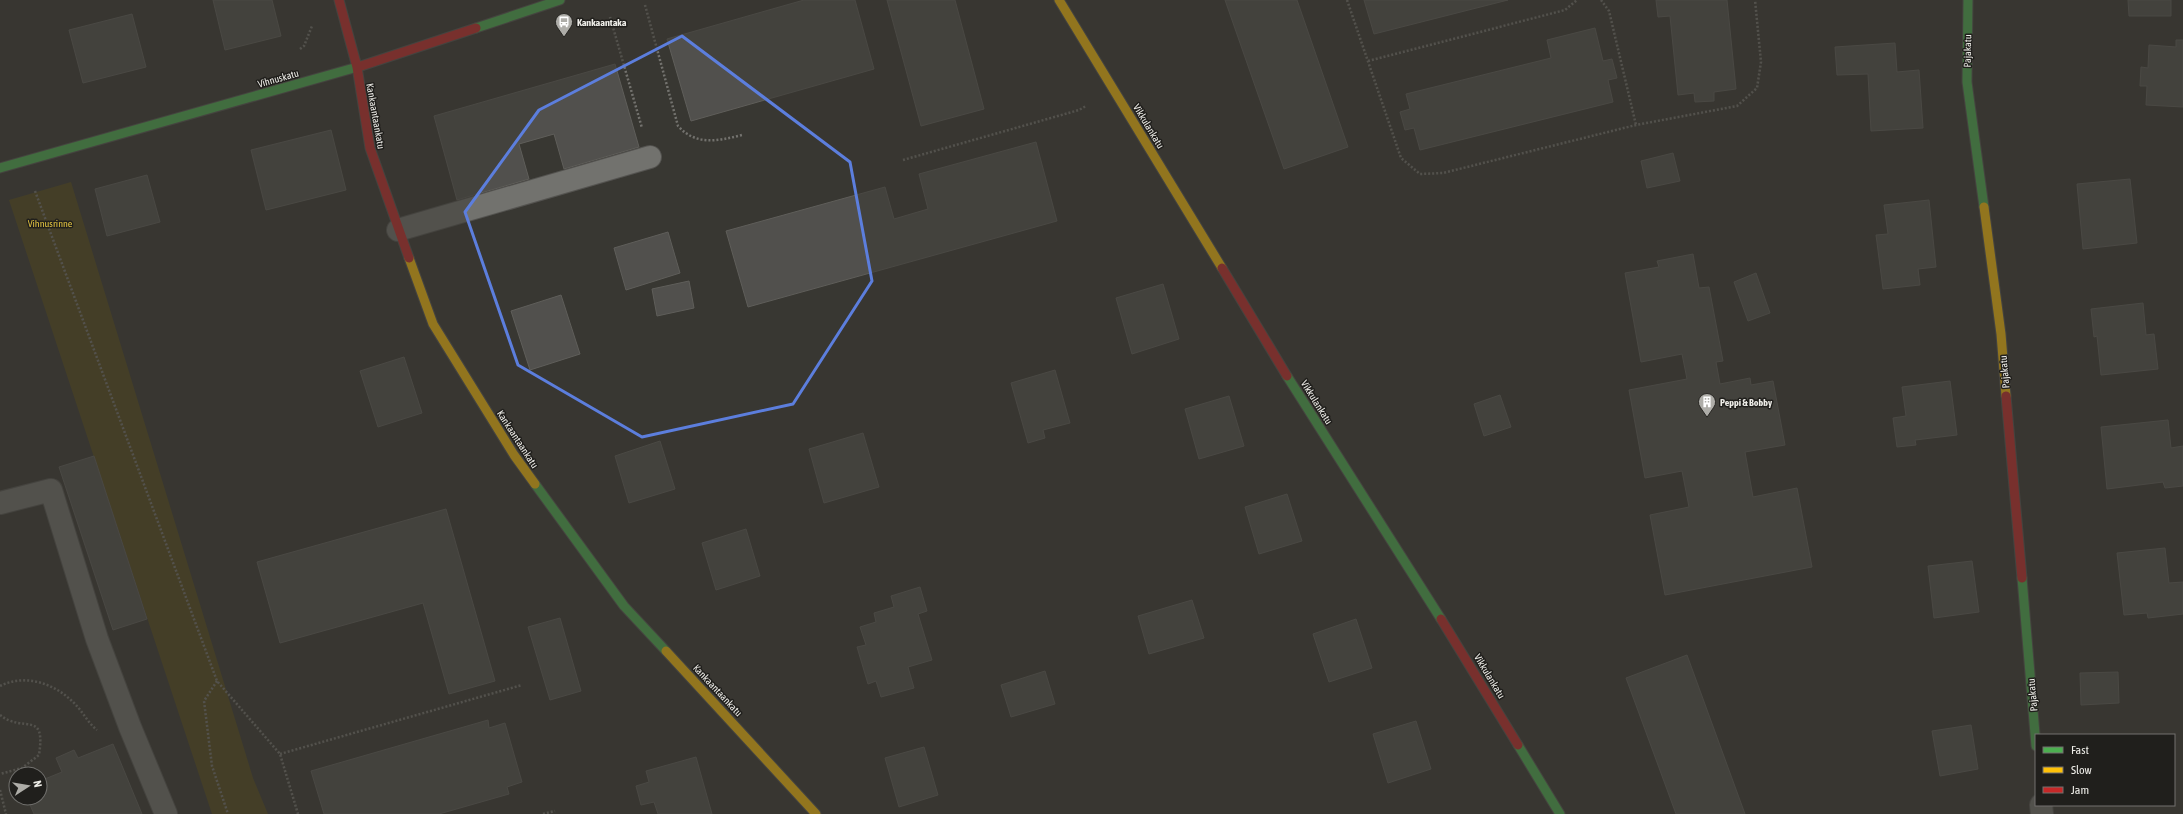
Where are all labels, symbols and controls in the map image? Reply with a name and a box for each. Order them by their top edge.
bus stop icon: Kankaantaka [554,12,574,37]
place label: Kankaantaka [577,17,627,28]
street label: Pajakatu [1962,34,1973,68]
street label: Vihnuskatu [256,67,300,90]
street label: Kankaantaankatu [364,82,387,150]
street label: Vikkulankatu [1131,102,1166,151]
park label: Vihnusrinne [28,218,73,229]
street label: Pajakatu [1998,355,2011,389]
street label: Vikkulankatu [1299,378,1335,426]
building icon: Peppi & Bobby [1697,392,1717,417]
place label: Peppi & Bobby [1720,397,1773,408]
street label: Kankaantaankatu [495,408,540,470]
street label: Vikkulankatu [1472,652,1507,701]
street label: Kankaantaankatu [691,662,744,719]
street label: Pajakatu [2026,678,2039,712]
legend [2035,734,2175,806]
text: Fast [2071,743,2089,757]
text: Slow [2071,763,2092,777]
north arrow [8,766,48,806]
text: N [31,779,44,788]
text: Jam [2071,783,2089,797]

